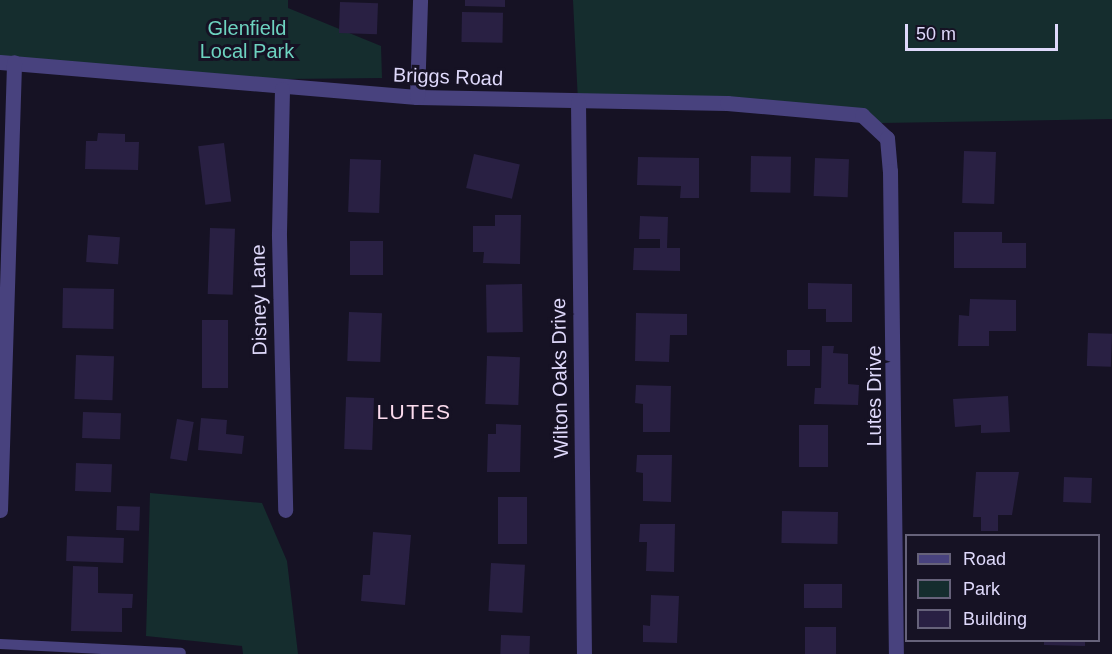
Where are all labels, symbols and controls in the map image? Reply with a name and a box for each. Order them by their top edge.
scale bar [908,12,1061,50]
park label: Glenfield Local Park [200,16,294,63]
text: 50 m [916,24,956,44]
street label: Briggs Road [393,63,503,91]
street label: Disney Lane [246,244,272,356]
street label: Wilton Oaks Drive [547,298,573,458]
street label: Lutes Drive [862,345,886,447]
district label: LUTES [376,399,452,425]
legend [905,534,1100,642]
text: Road [963,549,1006,569]
text: Park [963,579,1000,599]
text: Building [963,609,1027,629]

